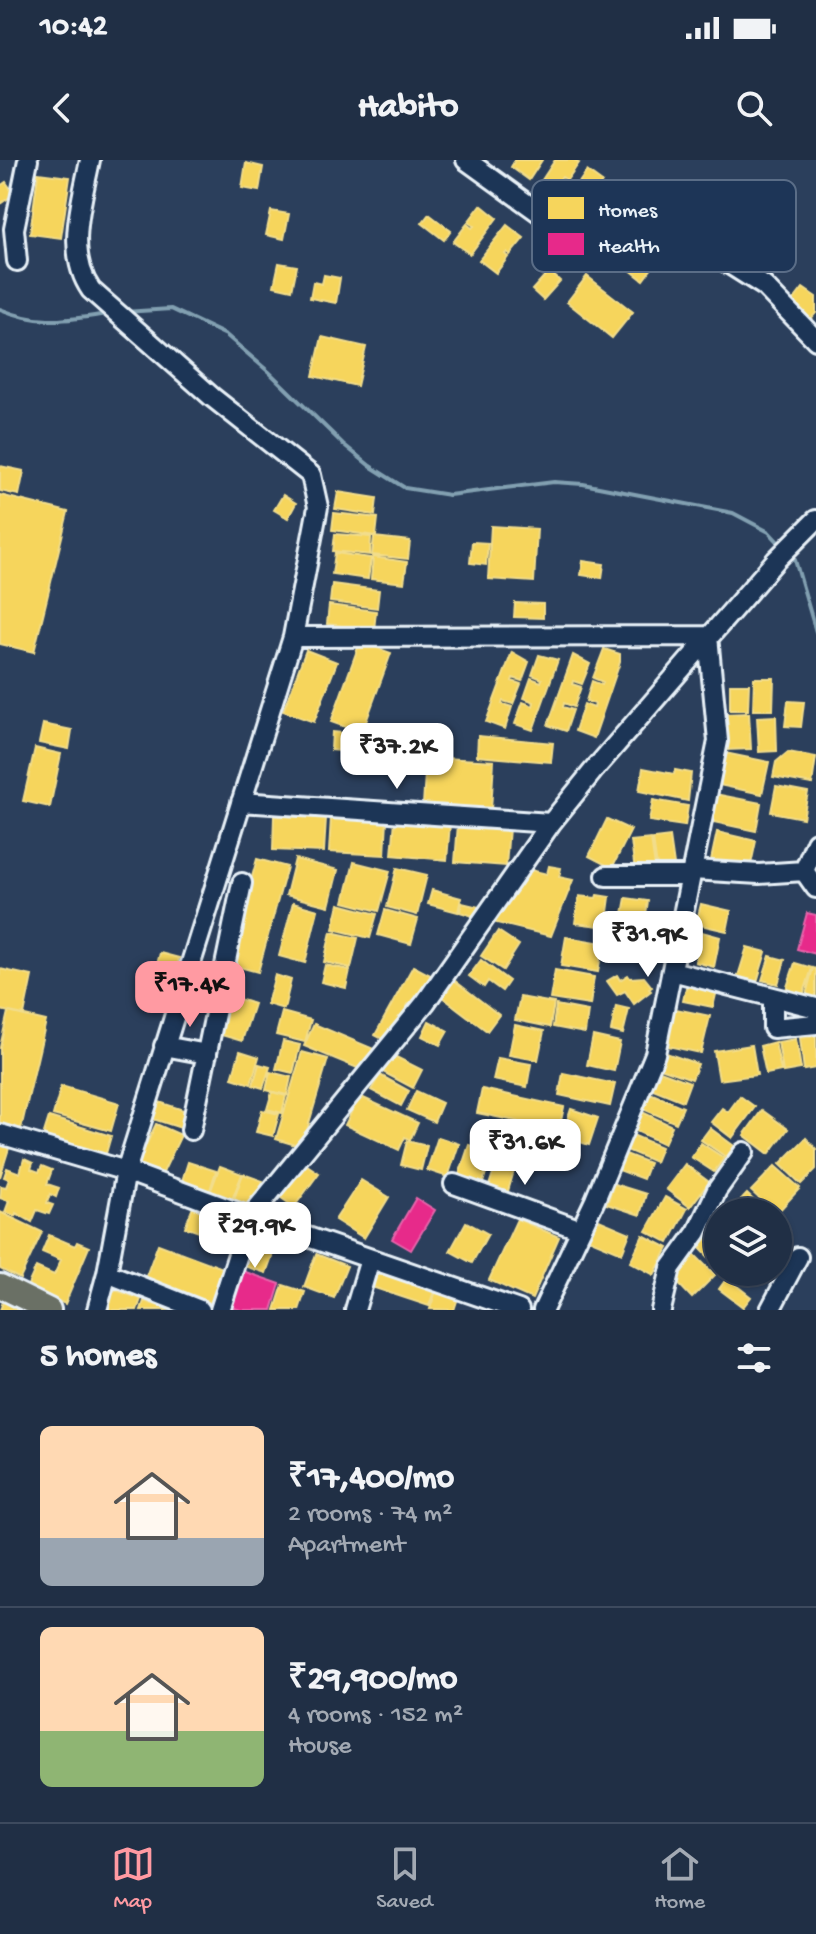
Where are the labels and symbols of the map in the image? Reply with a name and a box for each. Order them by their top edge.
legend [532,180,796,272]
text: Homes [598,199,658,225]
text: Health [598,235,660,261]
pin: ₹37.2K [332,723,462,791]
pin: ₹31.9K [583,911,713,979]
pin: ₹17.4K [125,961,255,1029]
pin: ₹31.6K [460,1119,590,1187]
pin: ₹29.9K [190,1202,320,1270]

